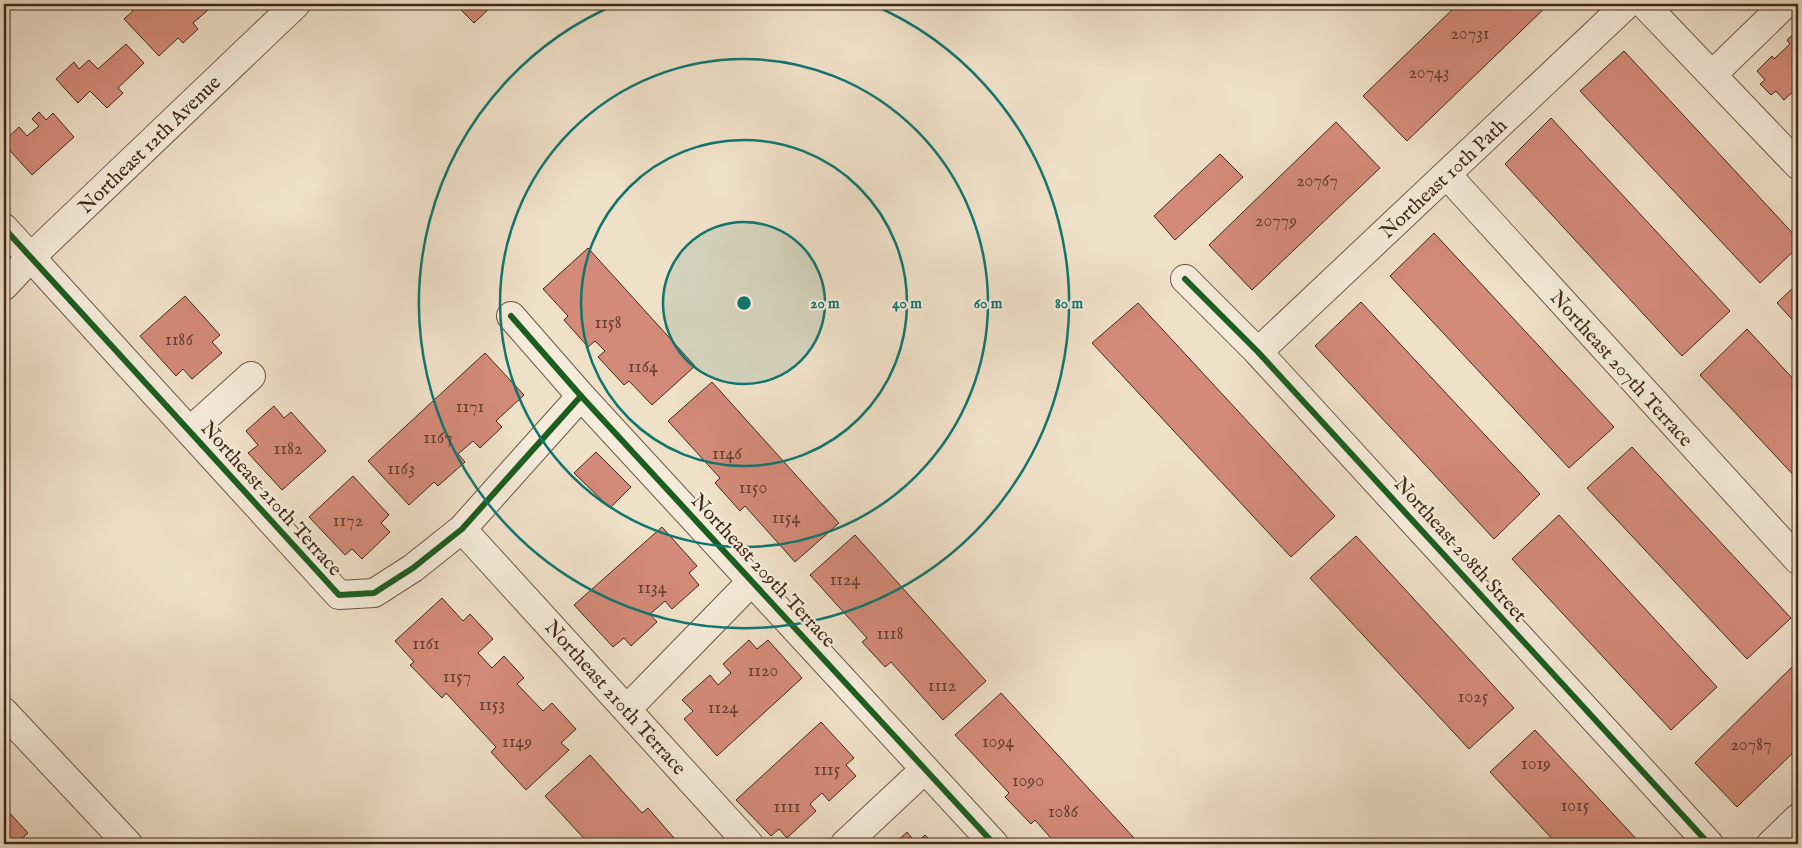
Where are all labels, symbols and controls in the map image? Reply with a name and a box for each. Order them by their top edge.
house number: 20731 [1450,23,1490,46]
house number: 20743 [1408,62,1450,85]
street label: Northeast 12th Avenue [74,71,226,219]
street label: Northeast 10th Path [1375,113,1513,244]
house number: 20767 [1296,170,1338,193]
house number: 20779 [1255,210,1297,233]
street label: Northeast 207th Terrace [1544,286,1698,452]
centre of rings [735,294,753,312]
text: 20 m [810,294,840,313]
text: 40 m [892,294,922,313]
text: 60 m [974,294,1003,313]
text: 80 m [1055,294,1083,313]
house number: 1158 [595,312,622,335]
house number: 1186 [165,329,193,352]
house number: 1164 [628,356,658,379]
house number: 1171 [456,396,484,419]
street label: Northeast 210th Terrace [195,416,347,582]
house number: 1167 [423,427,453,450]
house number: 1182 [274,438,302,461]
house number: 1146 [712,443,742,466]
house number: 1163 [387,458,415,481]
street label: Northeast 208th Street [1388,472,1532,628]
house number: 1150 [739,477,767,500]
street label: Northeast 209th Terrace [685,489,841,653]
house number: 1154 [772,507,801,530]
house number: 1172 [333,510,363,533]
house number: 1124 [830,569,861,592]
house number: 1134 [638,577,667,600]
street label: Northeast 210th Terrace [539,615,691,781]
house number: 1118 [876,623,904,646]
house number: 1161 [412,633,440,656]
house number: 1120 [748,660,778,683]
house number: 1157 [443,666,471,689]
house number: 1112 [928,675,956,698]
house number: 1025 [1458,686,1489,709]
house number: 1153 [479,694,505,717]
house number: 1124 [708,697,739,720]
house number: 1149 [502,731,532,754]
house number: 1094 [982,731,1014,754]
house number: 20787 [1730,734,1772,757]
house number: 1019 [1521,753,1551,776]
house number: 1115 [814,759,841,782]
house number: 1090 [1012,770,1044,793]
house number: 1015 [1561,795,1590,818]
house number: 1111 [774,796,800,819]
house number: 1086 [1048,801,1078,824]

